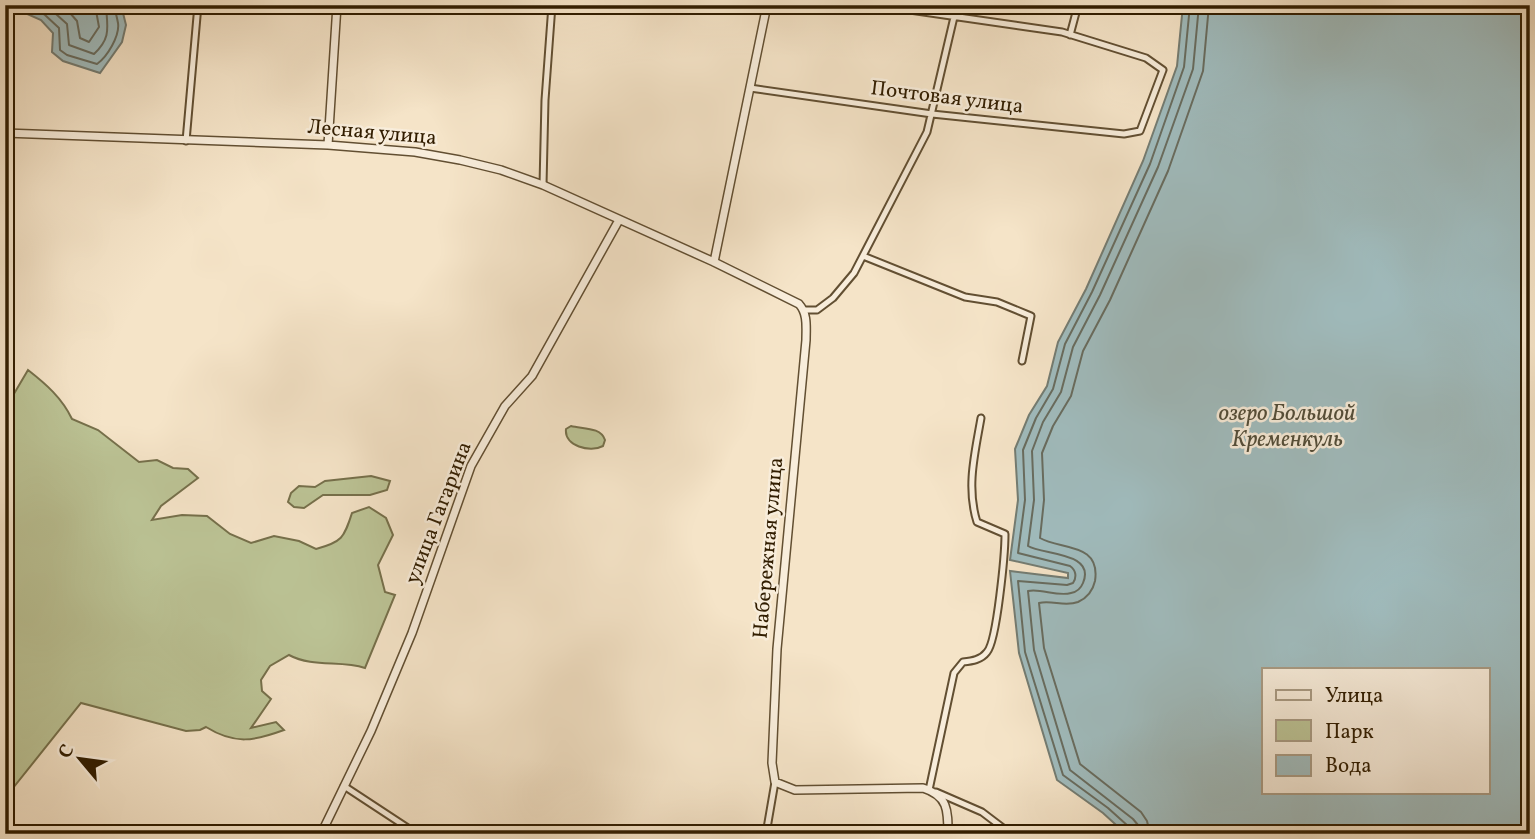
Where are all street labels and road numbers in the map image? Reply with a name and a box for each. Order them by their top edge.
street label: Почтовая улица [869,74,1025,122]
street label: Лесная улица [306,113,438,153]
street label: улица Гагарина [398,437,480,589]
street label: Набережная улица [747,456,791,640]

